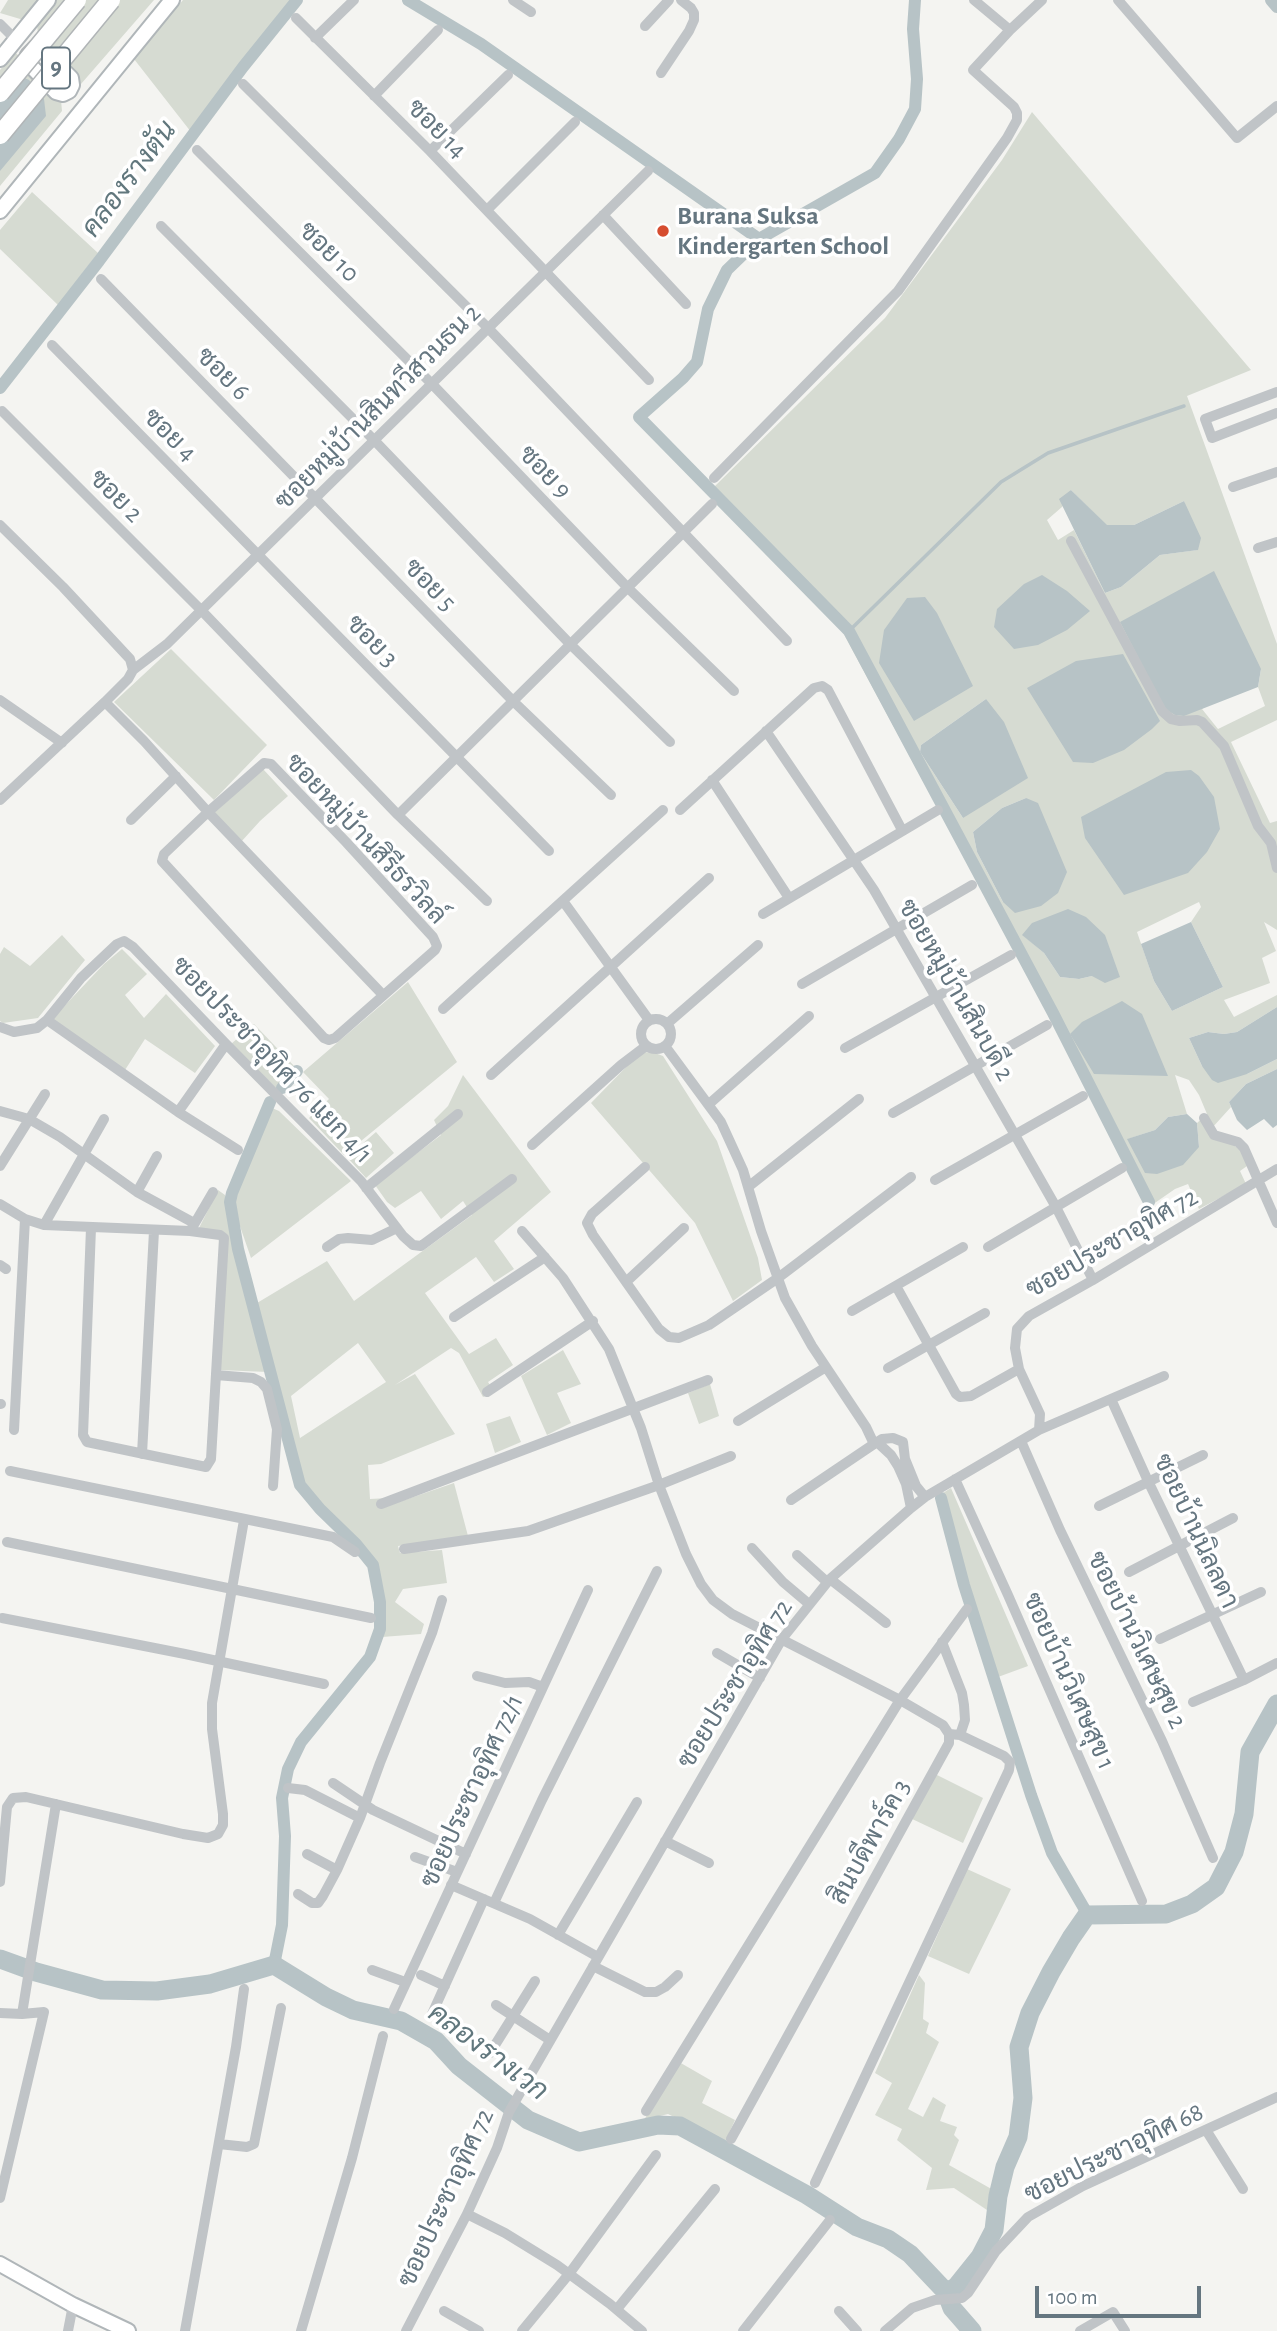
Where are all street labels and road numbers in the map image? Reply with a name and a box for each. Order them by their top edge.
road number: 9 [42,47,70,88]
street label: ซอย 14 [401,93,473,165]
street label: ซอย 10 [292,215,366,289]
street label: ซอยหมู่บ้านสินทวีสวนธน 2 [269,298,487,516]
street label: ซอย 6 [190,341,256,407]
street label: ซอย 4 [137,402,203,468]
street label: ซอย 9 [512,439,578,505]
street label: ซอย 2 [83,463,149,529]
street label: ซอย 5 [397,552,463,618]
street label: ซอย 3 [340,608,404,674]
street label: ซอยหมู่บ้านสิรีธรวิลล์ [279,747,453,931]
street label: ซอยหมู่บ้านสินบดี 2 [891,894,1021,1086]
street label: ซอยประชาอุทิศ 76 แยก 4/1 [165,950,379,1170]
street label: ซอยประชาอุทิศ 72 [1021,1181,1203,1305]
street label: ซอยบ้านนิลลดา [1147,1449,1245,1613]
street label: ซอยบ้านวิเศษสุข 2 [1081,1546,1193,1734]
street label: ซอยบ้านวิเศษสุข 1 [1016,1588,1122,1774]
street label: ซอยประชาอุทิศ 72 [671,1594,799,1774]
street label: ซอยประชาอุทิศ 72/1 [414,1690,530,1892]
street label: สินบดีพาร์ค 3 [823,1774,917,1910]
street label: ซอยประชาอุทิศ 68 [1020,2096,1208,2210]
street label: ซอยประชาอุทิศ 72 [391,2104,501,2292]

